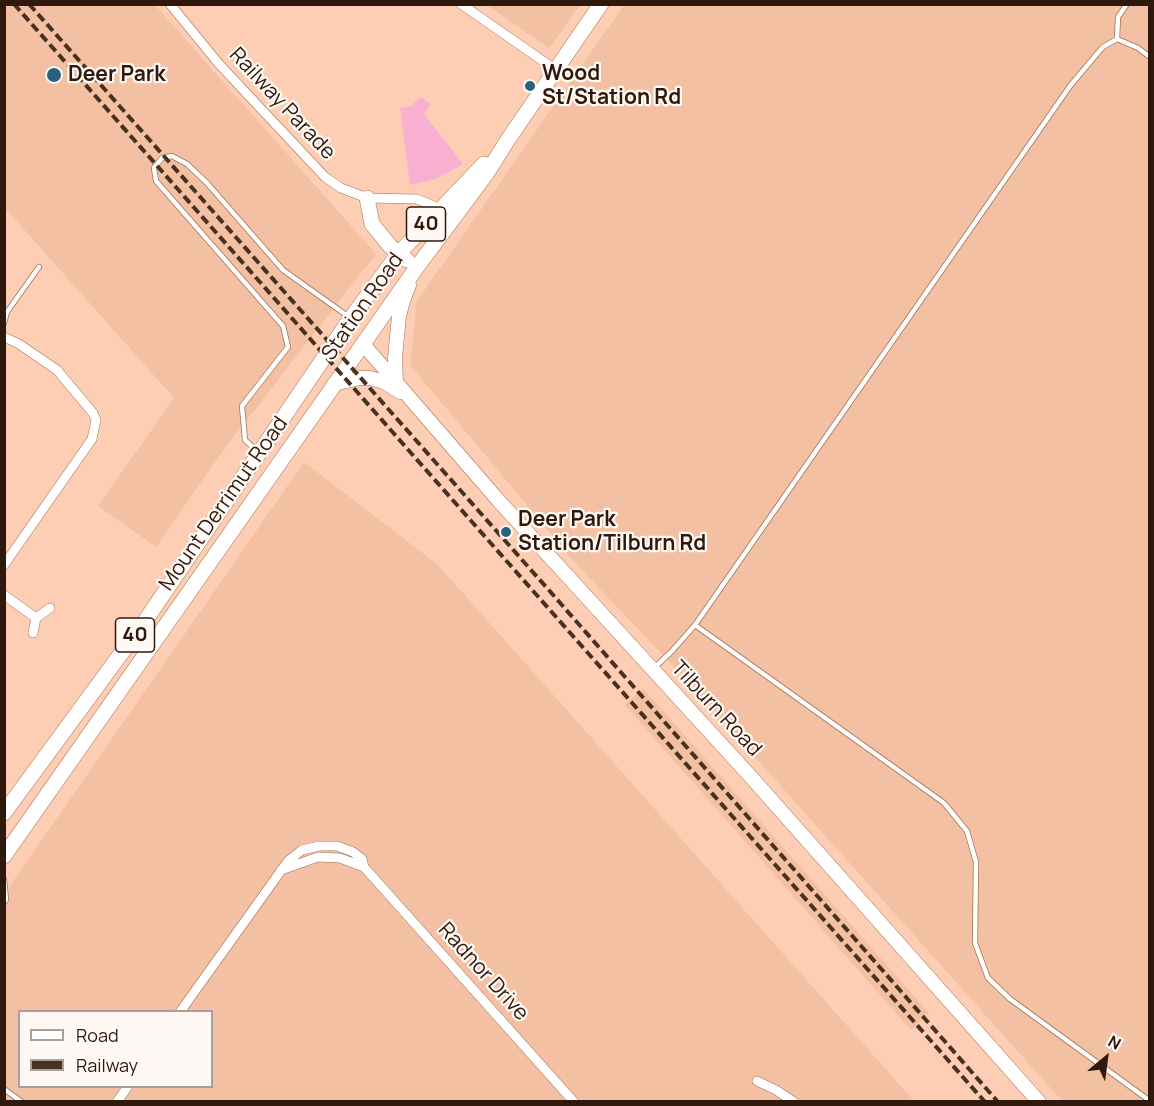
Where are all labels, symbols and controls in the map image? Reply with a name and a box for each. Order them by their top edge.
street label: Railway Parade [224,43,340,165]
place label: Wood St/Station Rd [542,61,681,111]
place label: Deer Park [68,62,165,88]
marker: Deer Park [45,66,63,84]
marker: Wood St/Station Rd [523,79,537,93]
road number: 40 [406,207,446,241]
street label: Station Road [317,248,409,366]
street label: Mount Derrimut Road [154,412,294,596]
place label: Deer Park Station/Tilburn Rd [518,507,706,557]
marker: Deer Park Station/Tilburn Rd [499,525,513,539]
road number: 40 [116,618,154,652]
street label: Tilburn Road [665,656,767,762]
street label: Radnor Drive [432,918,534,1026]
legend [18,1010,213,1088]
text: Road [76,1023,119,1047]
north arrow [1076,1028,1136,1088]
text: N [1104,1030,1125,1055]
text: Railway [76,1053,138,1077]

